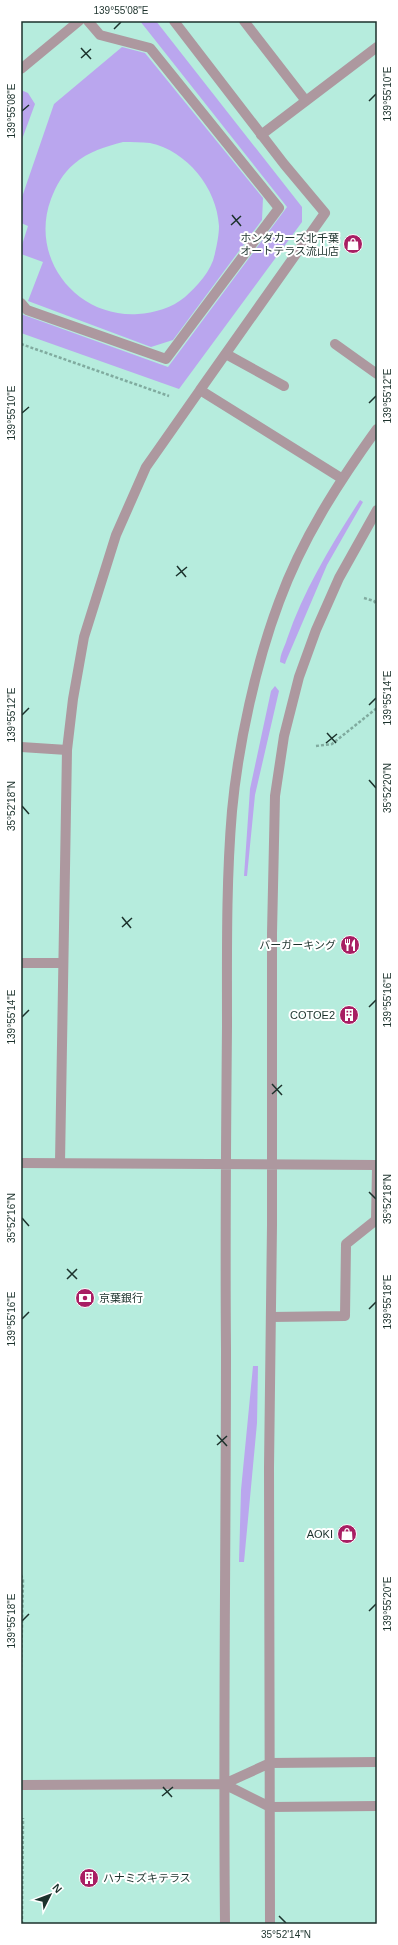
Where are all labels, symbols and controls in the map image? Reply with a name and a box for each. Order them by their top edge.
text: 139°55'08"E [93,5,149,16]
text: 139°55'10"E [382,66,393,122]
text: 139°55'08"E [6,83,17,139]
place label: ホンダカーズ北千葉 オートテラス流山店 [240,232,339,257]
shop icon: ホンダカーズ北千葉 オートテラス流山店 [342,233,364,255]
text: 139°55'12"E [382,368,393,424]
text: 139°55'10"E [6,385,17,441]
text: 139°55'14"E [382,670,393,726]
text: 139°55'12"E [6,687,17,743]
text: 35°52'20"N [382,763,393,813]
text: 35°52'18"N [6,781,17,831]
restaurant icon: バーガーキング [339,934,361,956]
place label: バーガーキング [259,939,336,951]
text: 139°55'16"E [382,972,393,1028]
text: 139°55'14"E [6,989,17,1045]
building icon: COTOE2 [338,1004,360,1026]
place label: COTOE2 [290,1009,335,1021]
text: 35°52'18"N [382,1174,393,1224]
text: 35°52'16"N [6,1193,17,1243]
text: 139°55'18"E [382,1274,393,1330]
bank icon: 京葉銀行 [74,1287,96,1309]
text: 139°55'16"E [6,1291,17,1347]
place label: 京葉銀行 [99,1292,143,1304]
shop icon: AOKI [336,1523,358,1545]
place label: AOKI [307,1528,333,1540]
text: 139°55'20"E [382,1576,393,1632]
text: 139°55'18"E [6,1593,17,1649]
building icon: ハナミズキテラス [78,1867,100,1889]
place label: ハナミズキテラス [103,1872,191,1884]
north arrow [30,1875,70,1915]
text: N [50,1881,65,1895]
text: 35°52'14"N [261,1929,311,1940]

